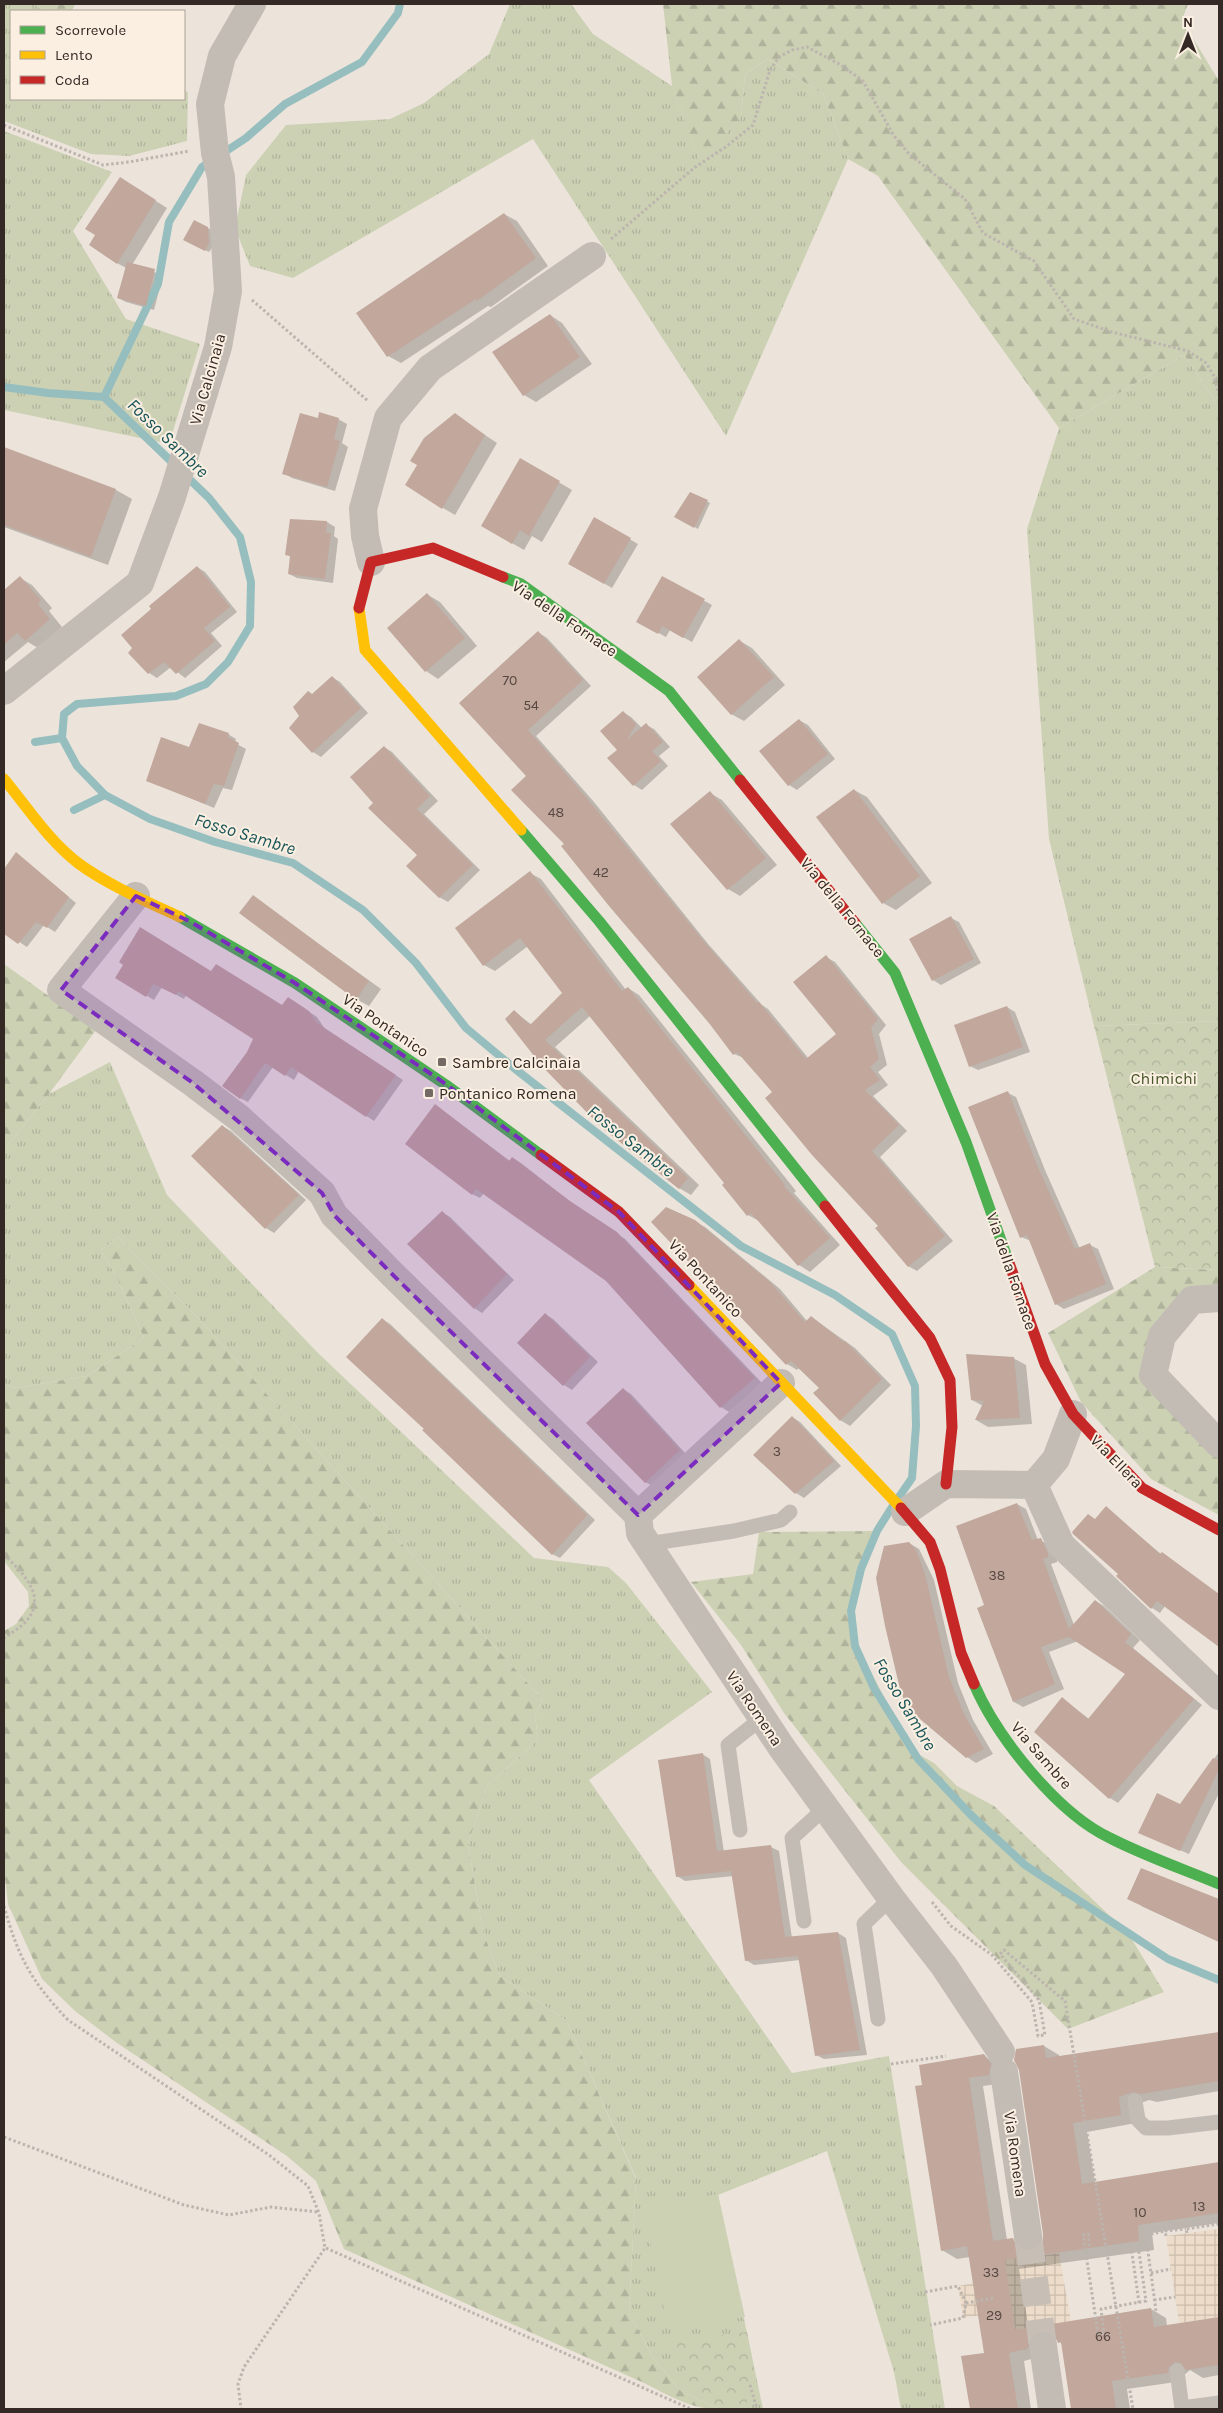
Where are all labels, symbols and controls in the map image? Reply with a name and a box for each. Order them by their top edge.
legend [10,10,185,100]
north arrow [1163,10,1213,60]
text: N [1183,14,1193,31]
text: Scorrevole [55,21,126,39]
text: Lento [55,46,93,64]
text: Coda [55,71,90,89]
street label: Via Calcinaia [185,331,230,427]
water label: Fosso Sambre [123,394,213,482]
street label: Via della Fornace [508,576,621,661]
house number: 70 [503,672,517,689]
house number: 54 [523,697,539,714]
house number: 48 [548,804,564,821]
water label: Fosso Sambre [192,808,298,860]
street label: Via della Fornace [797,854,889,961]
house number: 42 [593,864,609,881]
street label: Via Pontanico [339,990,432,1061]
place label: Sambre Calcinaia [452,1053,581,1072]
marker: Sambre Calcinaia [436,1056,448,1068]
park label: Chimichi [1131,1069,1197,1088]
place label: Pontanico Romena [439,1084,577,1103]
marker: Pontanico Romena [423,1087,435,1099]
water label: Fosso Sambre [583,1100,679,1182]
street label: Via della Fornace [983,1210,1041,1332]
street label: Via Pontanico [665,1235,747,1321]
street label: Via Ellera [1086,1431,1147,1492]
house number: 3 [773,1443,781,1460]
house number: 38 [989,1567,1005,1584]
water label: Fosso Sambre [869,1654,941,1754]
street label: Via Romena [723,1667,787,1749]
street label: Via Sambre [1007,1718,1076,1793]
street label: Via Romena [1000,2110,1031,2198]
house number: 13 [1193,2198,1205,2215]
house number: 10 [1134,2204,1146,2221]
house number: 33 [983,2264,999,2281]
house number: 29 [986,2307,1002,2324]
house number: 66 [1095,2328,1111,2345]

